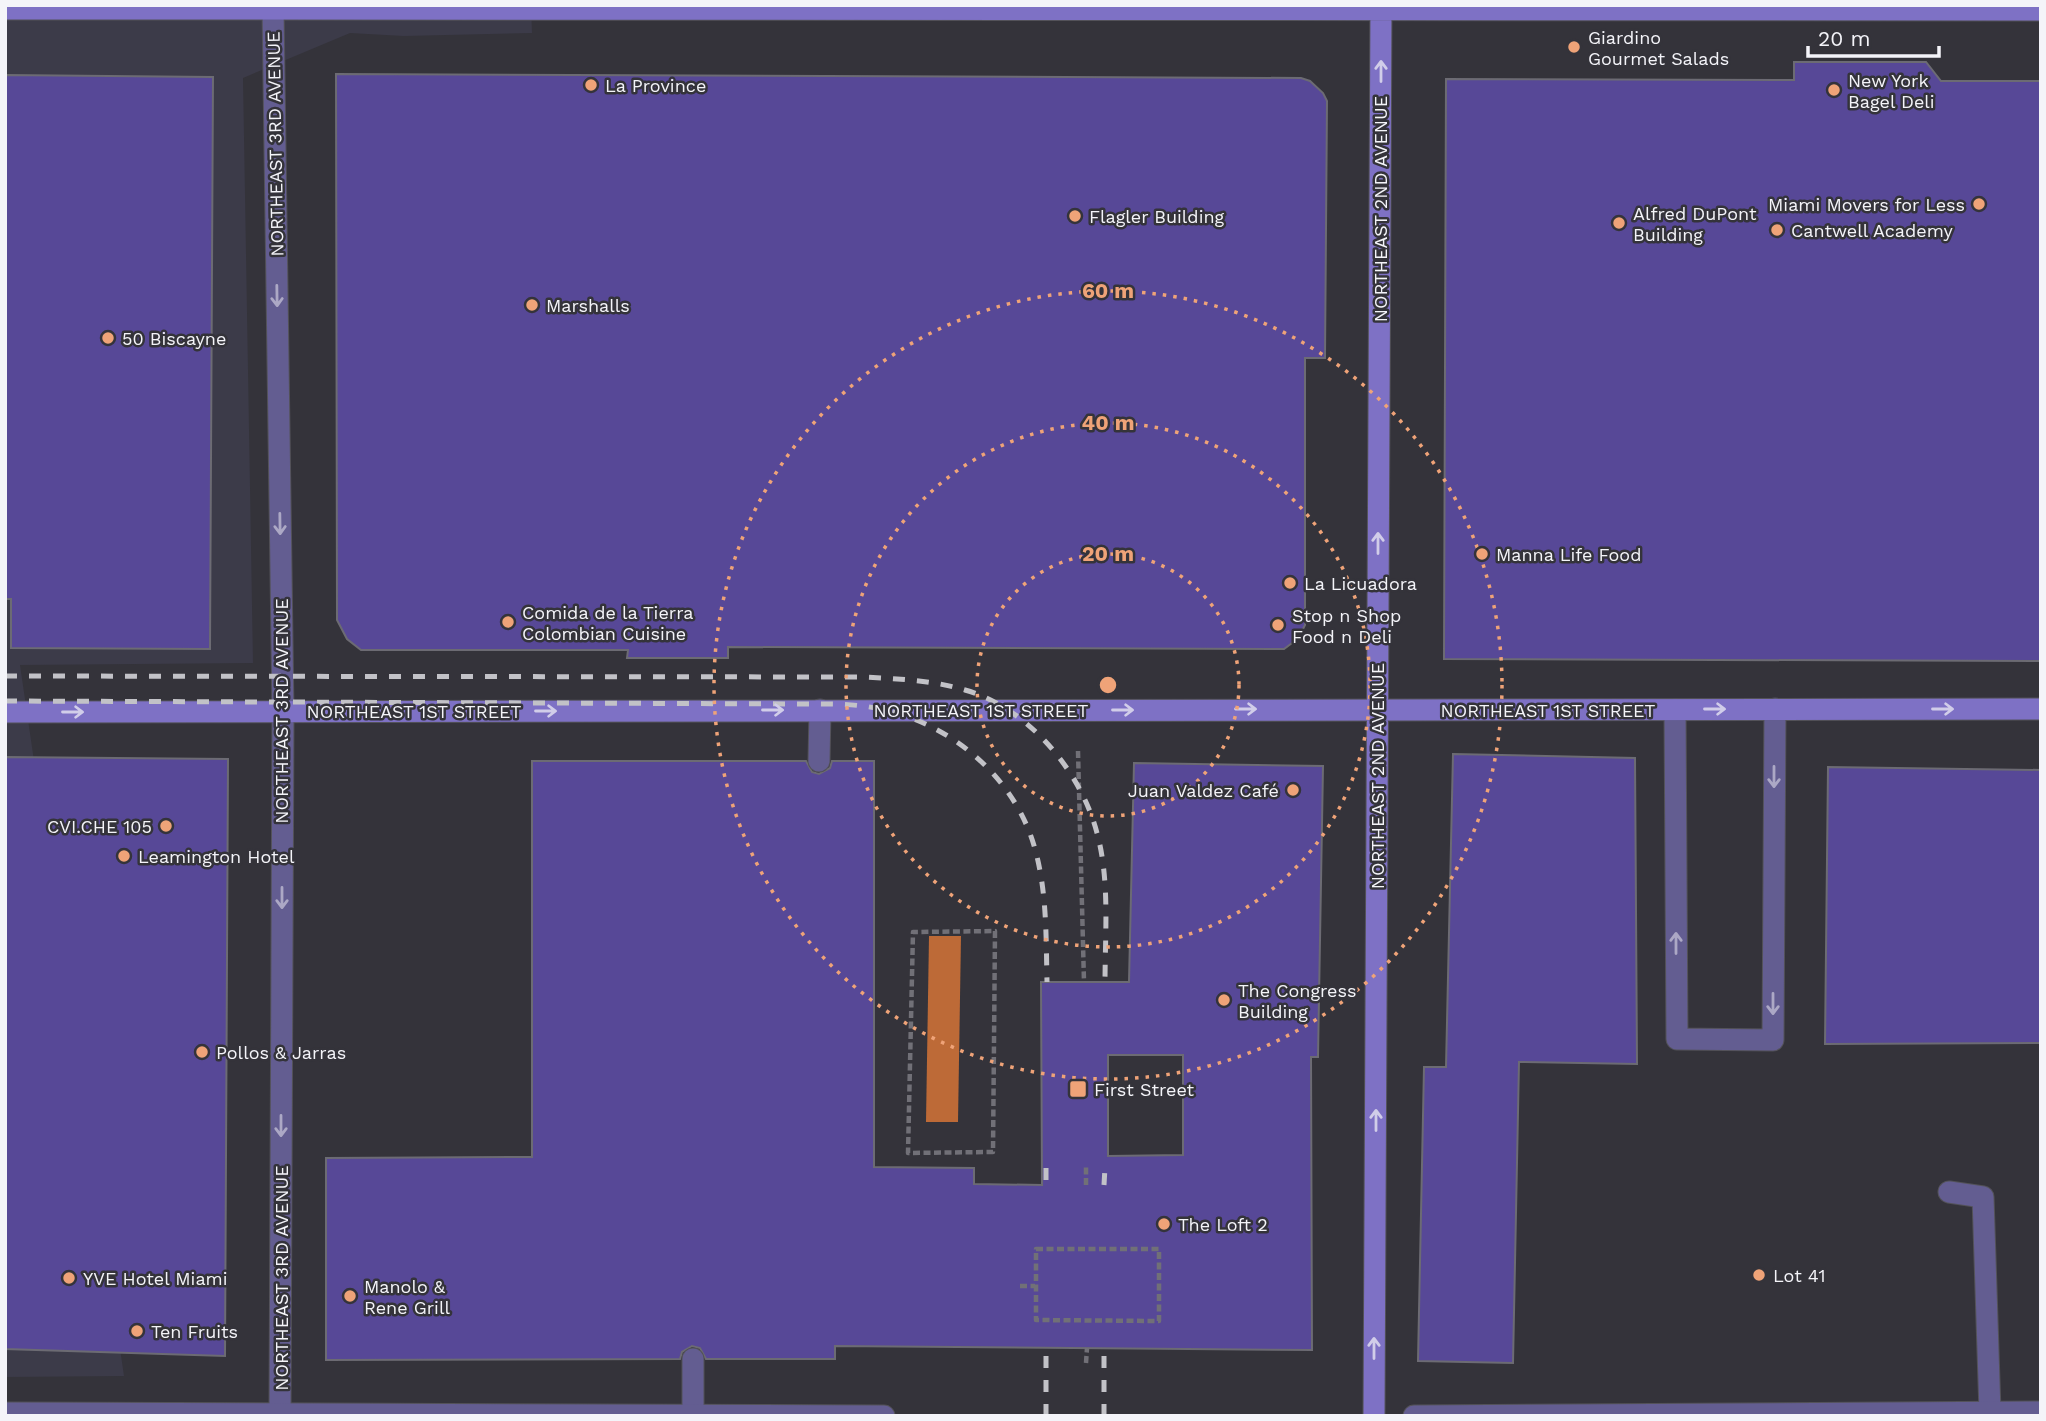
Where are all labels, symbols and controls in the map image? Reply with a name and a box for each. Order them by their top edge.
scale bar [1808,14,1939,58]
text: 20 m [1818,26,1870,51]
place label: Giardino Gourmet Salads [1588,27,1729,69]
street label: NORTHEAST 3RD AVENUE [263,31,287,257]
marker: Giardino Gourmet Salads [1566,39,1582,55]
one-way arrow [1374,59,1388,82]
place label: New York Bagel Deli [1848,70,1935,112]
place label: La Province [605,75,706,96]
marker: La Province [583,77,599,93]
marker: New York Bagel Deli [1826,82,1842,98]
street label: NORTHEAST 2ND AVENUE [1370,96,1391,322]
place label: Miami Movers for Less [1768,194,1965,215]
marker: Miami Movers for Less [1971,196,1987,212]
place label: Alfred DuPont Building [1633,203,1757,245]
place label: Flagler Building [1089,206,1225,227]
marker: Flagler Building [1067,208,1083,224]
marker: Alfred DuPont Building [1611,215,1627,231]
place label: Cantwell Academy [1791,220,1954,241]
marker: Cantwell Academy [1769,222,1785,238]
text: 60 m [1082,278,1134,303]
one-way arrow [270,285,284,308]
place label: Marshalls [546,295,630,316]
marker: Marshalls [524,297,540,313]
place label: 50 Biscayne [122,328,226,349]
marker: 50 Biscayne [100,330,116,346]
text: 40 m [1082,410,1134,435]
one-way arrow [273,512,287,535]
one-way arrow [1371,532,1385,555]
text: 20 m [1082,541,1134,566]
place label: Manna Life Food [1496,544,1641,565]
marker: Manna Life Food [1474,546,1490,562]
place label: La Licuadora [1304,573,1417,594]
marker: La Licuadora [1282,575,1298,591]
street label: NORTHEAST 3RD AVENUE [271,598,292,824]
place label: Comida de la Tierra Colombian Cuisine [522,602,693,644]
place label: Stop n Shop Food n Deli [1292,605,1401,647]
marker: Comida de la Tierra Colombian Cuisine [500,614,516,630]
marker: Stop n Shop Food n Deli [1270,617,1286,633]
street label: NORTHEAST 2ND AVENUE [1367,663,1388,889]
centre of rings [1096,673,1120,697]
street label: NORTHEAST 1ST STREET [874,700,1089,721]
street label: NORTHEAST 1ST STREET [1441,700,1656,721]
street label: NORTHEAST 1ST STREET [307,701,522,722]
one-way arrow [1703,702,1726,716]
one-way arrow [1931,702,1954,716]
one-way arrow [762,703,785,717]
one-way arrow [1112,703,1135,717]
one-way arrow [1234,703,1257,716]
one-way arrow [534,704,557,718]
one-way arrow [62,705,85,719]
one-way arrow [1767,765,1781,788]
place label: Juan Valdez Café [1128,780,1279,801]
marker: Juan Valdez Café [1285,782,1301,798]
place label: CVI.CHE 105 [47,816,152,837]
marker: CVI.CHE 105 [158,818,174,834]
place label: Leamington Hotel [138,846,295,867]
marker: Leamington Hotel [116,848,132,864]
one-way arrow [275,887,289,910]
one-way arrow [1669,932,1683,955]
place label: The Congress Building [1238,980,1356,1022]
marker: The Congress Building [1216,992,1232,1008]
one-way arrow [1766,993,1780,1016]
place label: Pollos & Jarras [216,1042,346,1063]
marker: Pollos & Jarras [194,1044,210,1060]
marker: First Street [1068,1079,1088,1099]
place label: First Street [1094,1079,1195,1100]
one-way arrow [1369,1109,1383,1132]
one-way arrow [274,1114,288,1137]
street label: NORTHEAST 3RD AVENUE [271,1165,292,1391]
place label: The Loft 2 [1178,1214,1268,1235]
marker: The Loft 2 [1156,1216,1172,1232]
place label: Lot 41 [1773,1265,1826,1286]
marker: Lot 41 [1751,1267,1767,1283]
place label: YVE Hotel Miami [83,1268,228,1289]
marker: YVE Hotel Miami [61,1270,77,1286]
place label: Manolo & Rene Grill [364,1276,450,1318]
marker: Manolo & Rene Grill [342,1288,358,1304]
place label: Ten Fruits [151,1321,238,1342]
marker: Ten Fruits [129,1323,145,1339]
one-way arrow [1367,1336,1381,1359]

